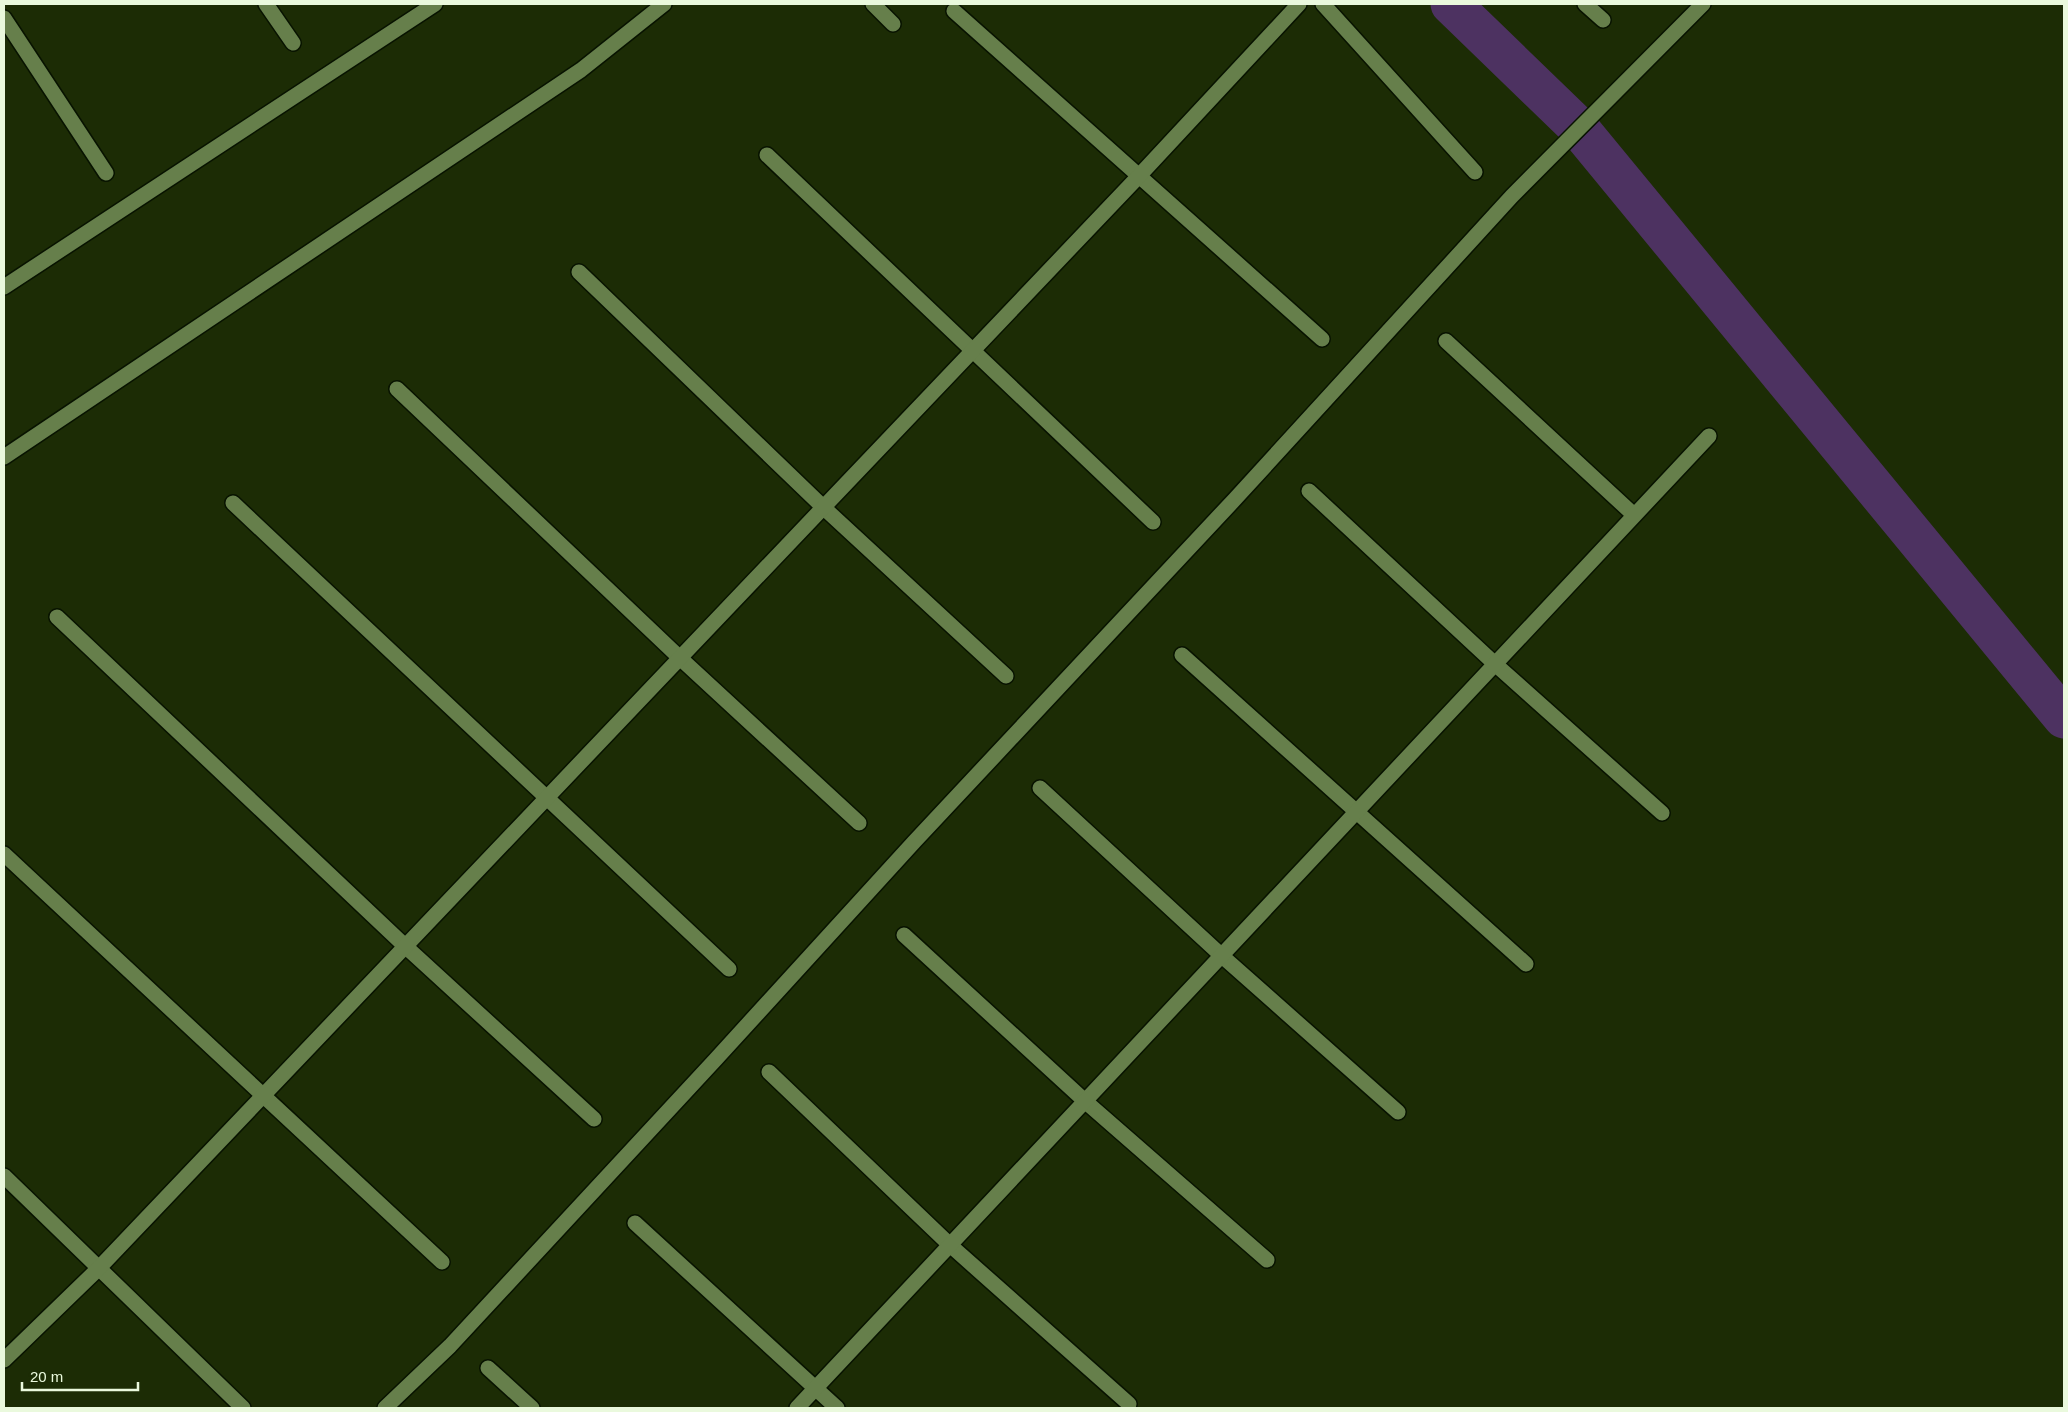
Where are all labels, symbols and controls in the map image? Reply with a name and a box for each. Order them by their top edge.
scale bar [22,1360,139,1392]
text: 20 m [30,1368,63,1385]

